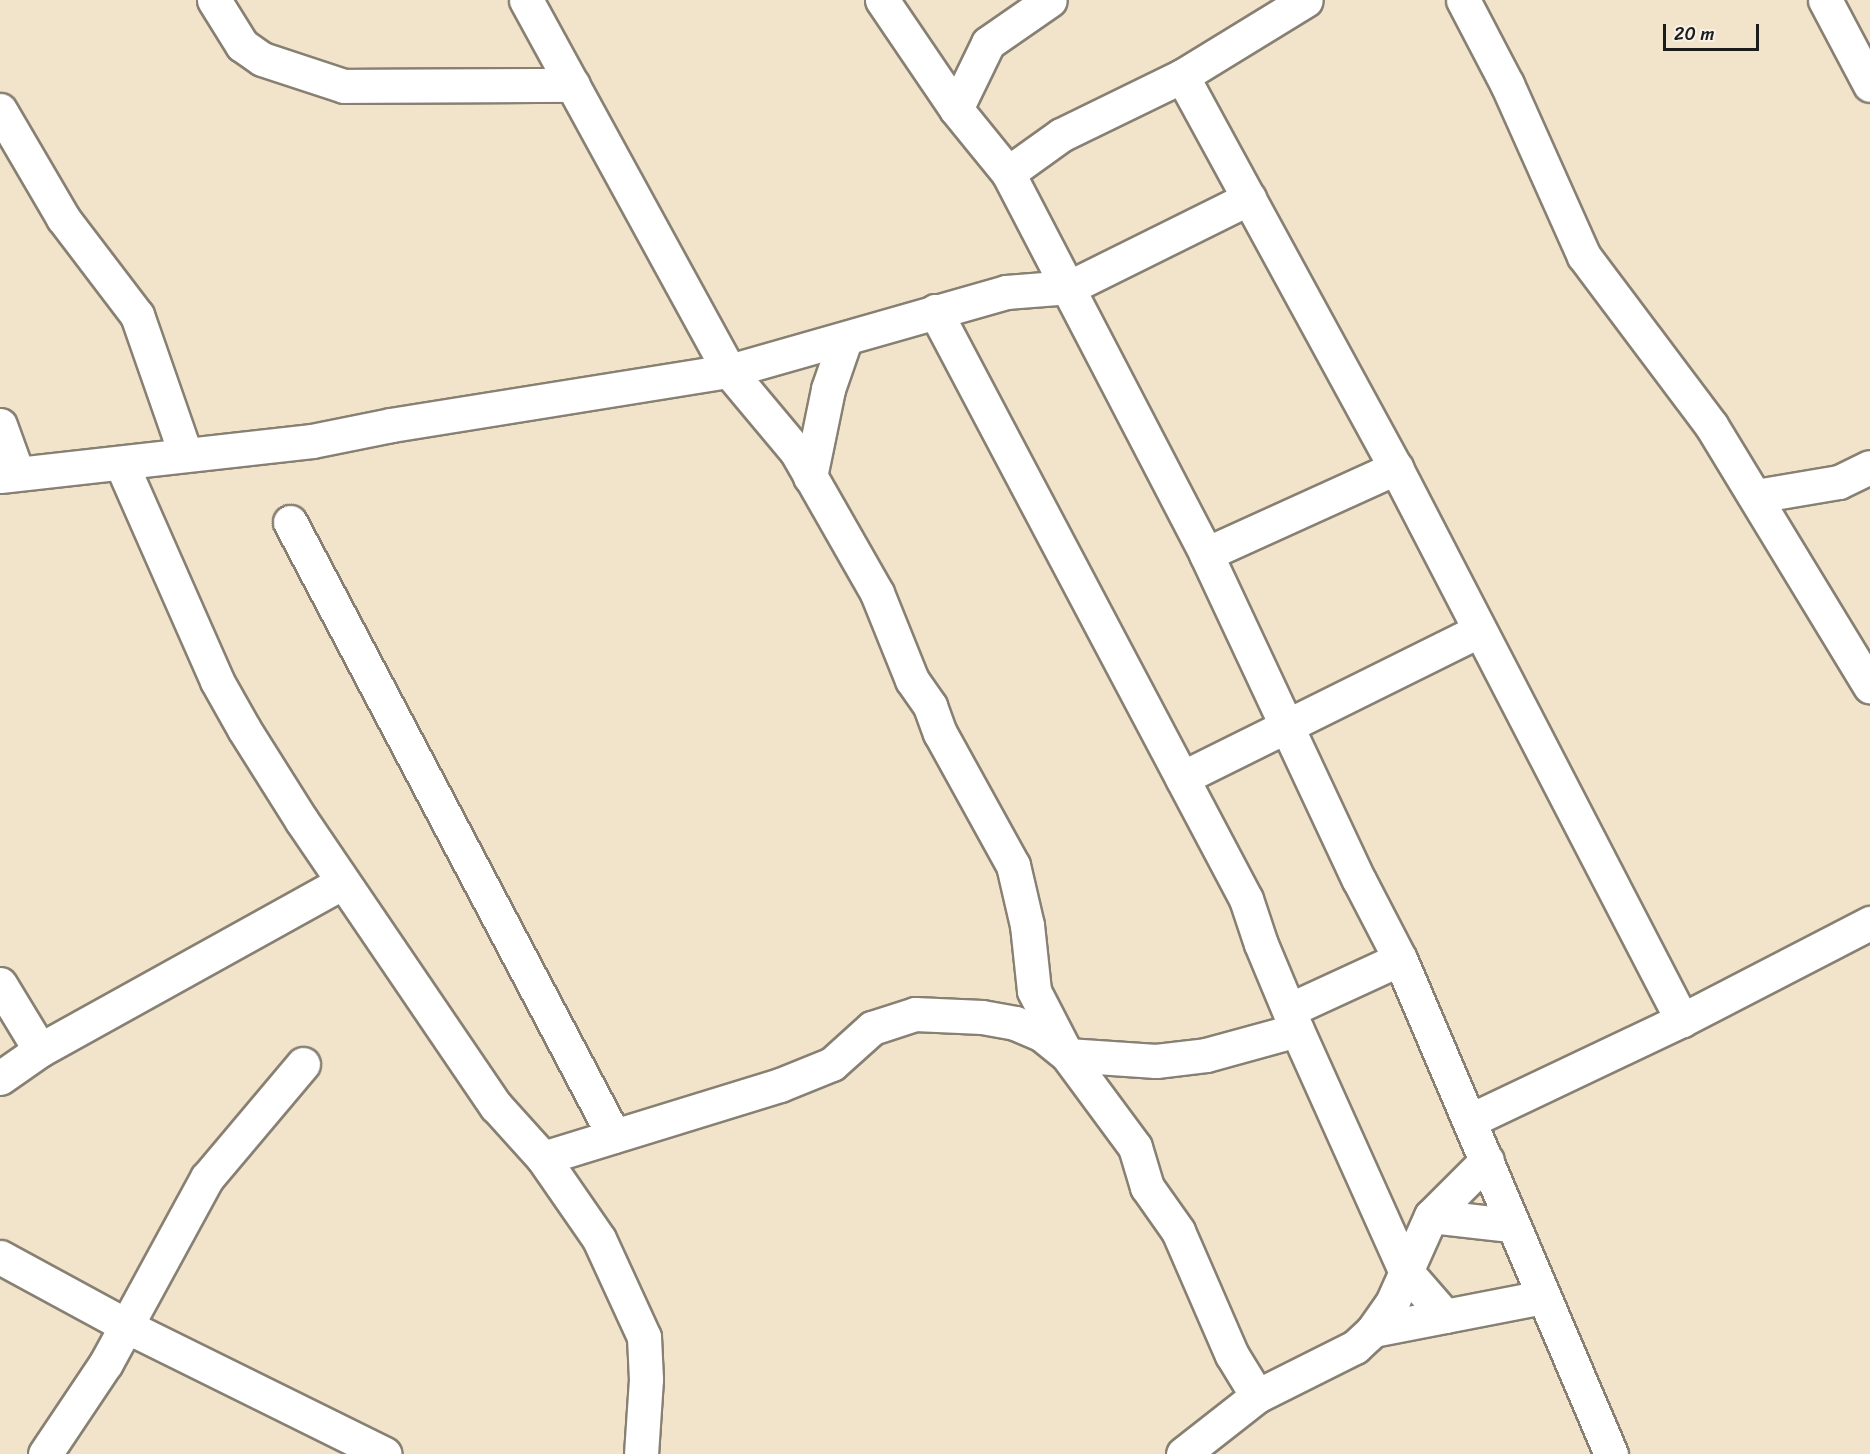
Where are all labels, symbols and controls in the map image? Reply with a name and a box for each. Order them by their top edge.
scale bar [1666,12,1762,50]
text: 20 m [1674,18,1714,50]

